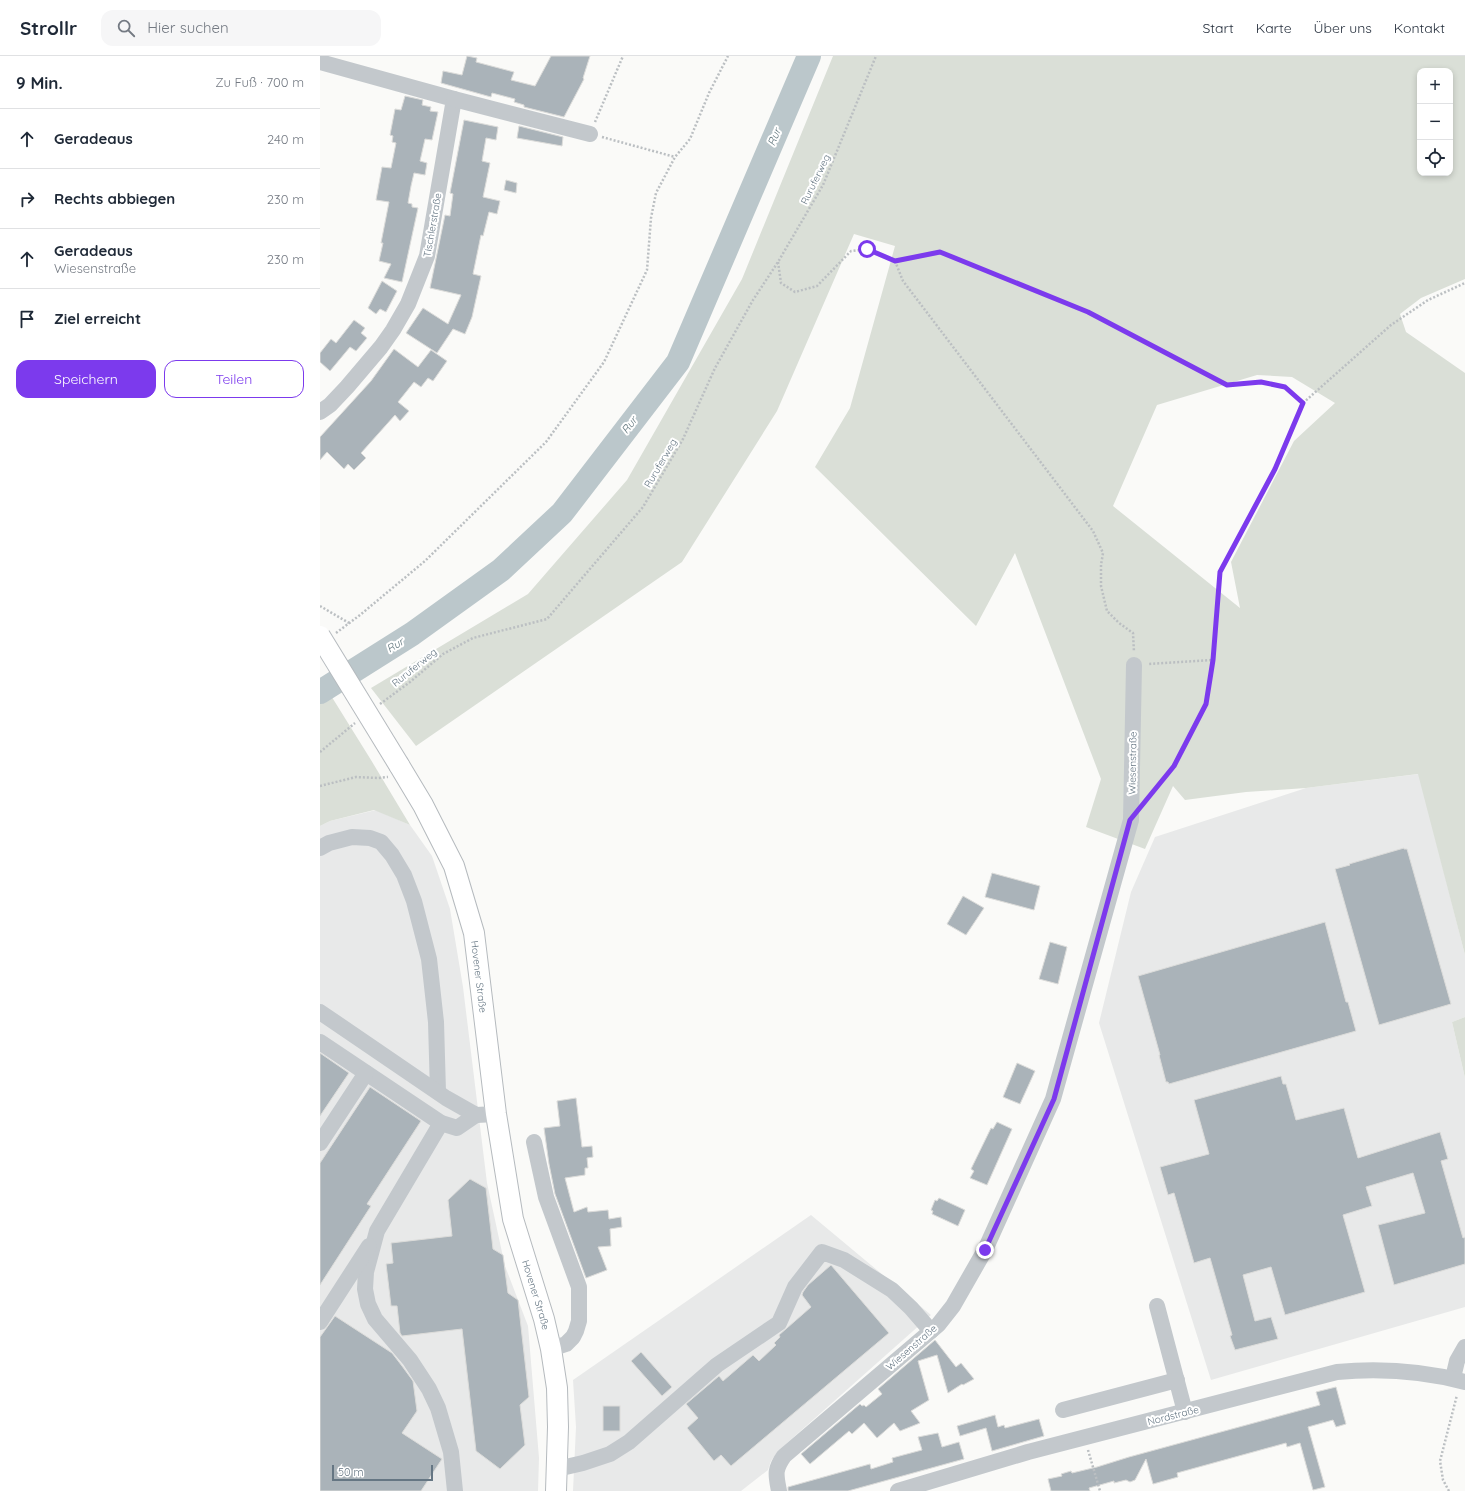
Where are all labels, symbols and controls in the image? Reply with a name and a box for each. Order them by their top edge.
search box [101,10,381,46]
text: Strollr [20,16,77,40]
icon: search [115,17,137,39]
text: Hier suchen [147,18,229,37]
text: Start [1202,19,1234,37]
text: Karte [1256,19,1292,37]
text: Über uns [1314,19,1372,37]
text: Kontakt [1394,19,1445,37]
map controls [1417,68,1453,176]
button: + [1417,68,1453,104]
text: 9 Min. [16,72,63,93]
text: Zu Fuß · 700 m [215,74,304,90]
button: − [1417,104,1453,140]
water label: Rur [764,124,785,148]
icon: ahead [16,128,38,150]
text: Geradeaus [54,129,133,148]
text: 240 m [267,131,304,147]
button: locate [1417,140,1453,176]
street label: Ruruferweg [798,152,833,207]
icon: right [16,188,38,210]
text: Rechts abbiegen [54,189,175,208]
text: 230 m [267,191,304,207]
street label: Tischlerstraße [420,192,445,258]
route start [858,240,876,258]
text: Geradeaus [54,241,133,260]
icon: ahead [16,248,38,270]
text: 230 m [267,251,304,267]
text: Wiesenstraße [54,260,136,276]
icon: arrive [16,308,38,330]
text: Ziel erreicht [54,309,141,328]
button: Speichern [16,360,156,398]
button: Teilen [164,360,304,398]
water label: Rur [618,412,641,436]
street label: Ruruferweg [641,436,680,490]
water label: Rur [384,633,408,656]
street label: Ruruferweg [389,645,440,690]
street label: Wiesenstraße [1125,731,1140,795]
street label: Hovener Straße [468,940,490,1014]
route end [976,1241,994,1259]
street label: Hovener Straße [519,1258,552,1332]
street label: Wiesenstraße [883,1322,940,1373]
street label: Nordstraße [1146,1403,1201,1428]
scale bar [332,1463,433,1482]
text: 50 m [338,1465,364,1479]

